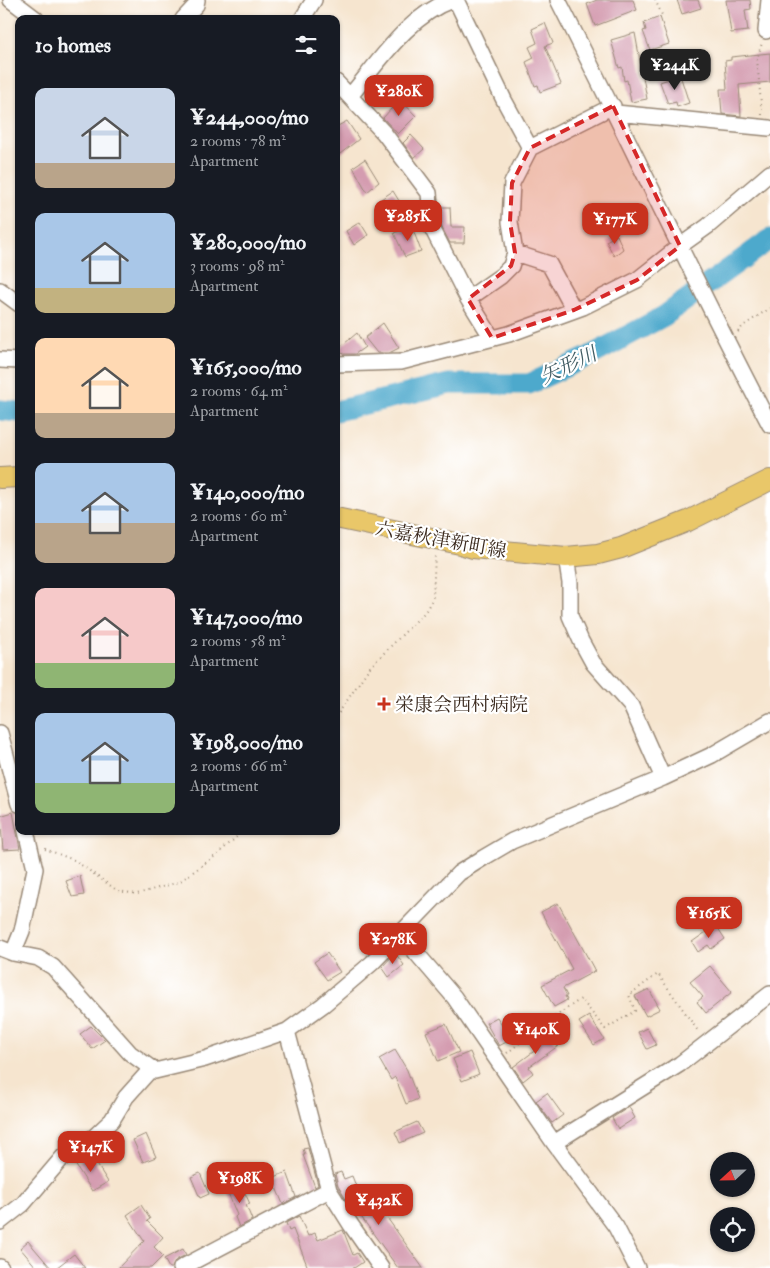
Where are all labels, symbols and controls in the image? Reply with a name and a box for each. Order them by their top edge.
icon: filters [292,31,320,59]
text: 10 homes [35,32,111,59]
pin: ¥244K [640,48,710,91]
text: ¥244K [651,55,699,75]
pin: ¥280K [364,74,434,117]
text: ¥280K [375,81,423,101]
text: ¥244,000/mo [190,104,309,131]
icon: home [75,108,135,168]
text: 2 rooms · 78 m² [190,131,286,151]
text: Apartment [190,151,258,171]
pin: ¥285K [373,200,443,242]
pin: ¥177K [580,202,650,245]
text: ¥285K [385,206,431,226]
text: ¥177K [593,209,637,229]
text: ¥280,000/mo [190,229,306,256]
icon: home [75,233,135,293]
text: 3 rooms · 98 m² [190,256,285,276]
text: Apartment [190,276,258,296]
water label: 矢形川 [536,341,602,389]
text: ¥165,000/mo [190,354,302,381]
icon: home [75,358,135,418]
text: 2 rooms · 64 m² [190,381,288,401]
text: Apartment [190,401,258,421]
text: ¥140,000/mo [190,479,304,506]
icon: home [75,483,135,543]
text: 2 rooms · 60 m² [190,506,287,526]
street label: 六嘉秋津新町線 [373,517,508,563]
text: Apartment [190,526,258,546]
text: ¥147,000/mo [190,604,302,631]
icon: home [75,608,135,668]
text: 2 rooms · 58 m² [190,631,285,651]
text: Apartment [190,651,258,671]
place label: 栄康会西村病院 [395,693,528,717]
marker: 栄康会西村病院 [377,697,391,711]
text: ¥198,000/mo [190,729,303,756]
icon: home [75,733,135,793]
text: 2 rooms · 66 m² [190,756,287,776]
text: Apartment [190,776,258,796]
pin: ¥165K [674,896,744,939]
text: ¥165K [687,903,731,923]
pin: ¥278K [358,922,428,965]
text: ¥278K [370,929,416,949]
pin: ¥140K [501,1012,571,1055]
text: ¥140K [513,1019,559,1039]
pin: ¥147K [56,1130,126,1173]
text: ¥147K [69,1137,113,1157]
north arrow [710,1152,755,1198]
map controls [710,1152,755,1252]
pin: ¥198K [205,1162,275,1204]
text: ¥198K [218,1168,262,1188]
pin: ¥432K [344,1184,414,1226]
text: ¥432K [356,1190,402,1210]
button: locate [710,1207,755,1252]

